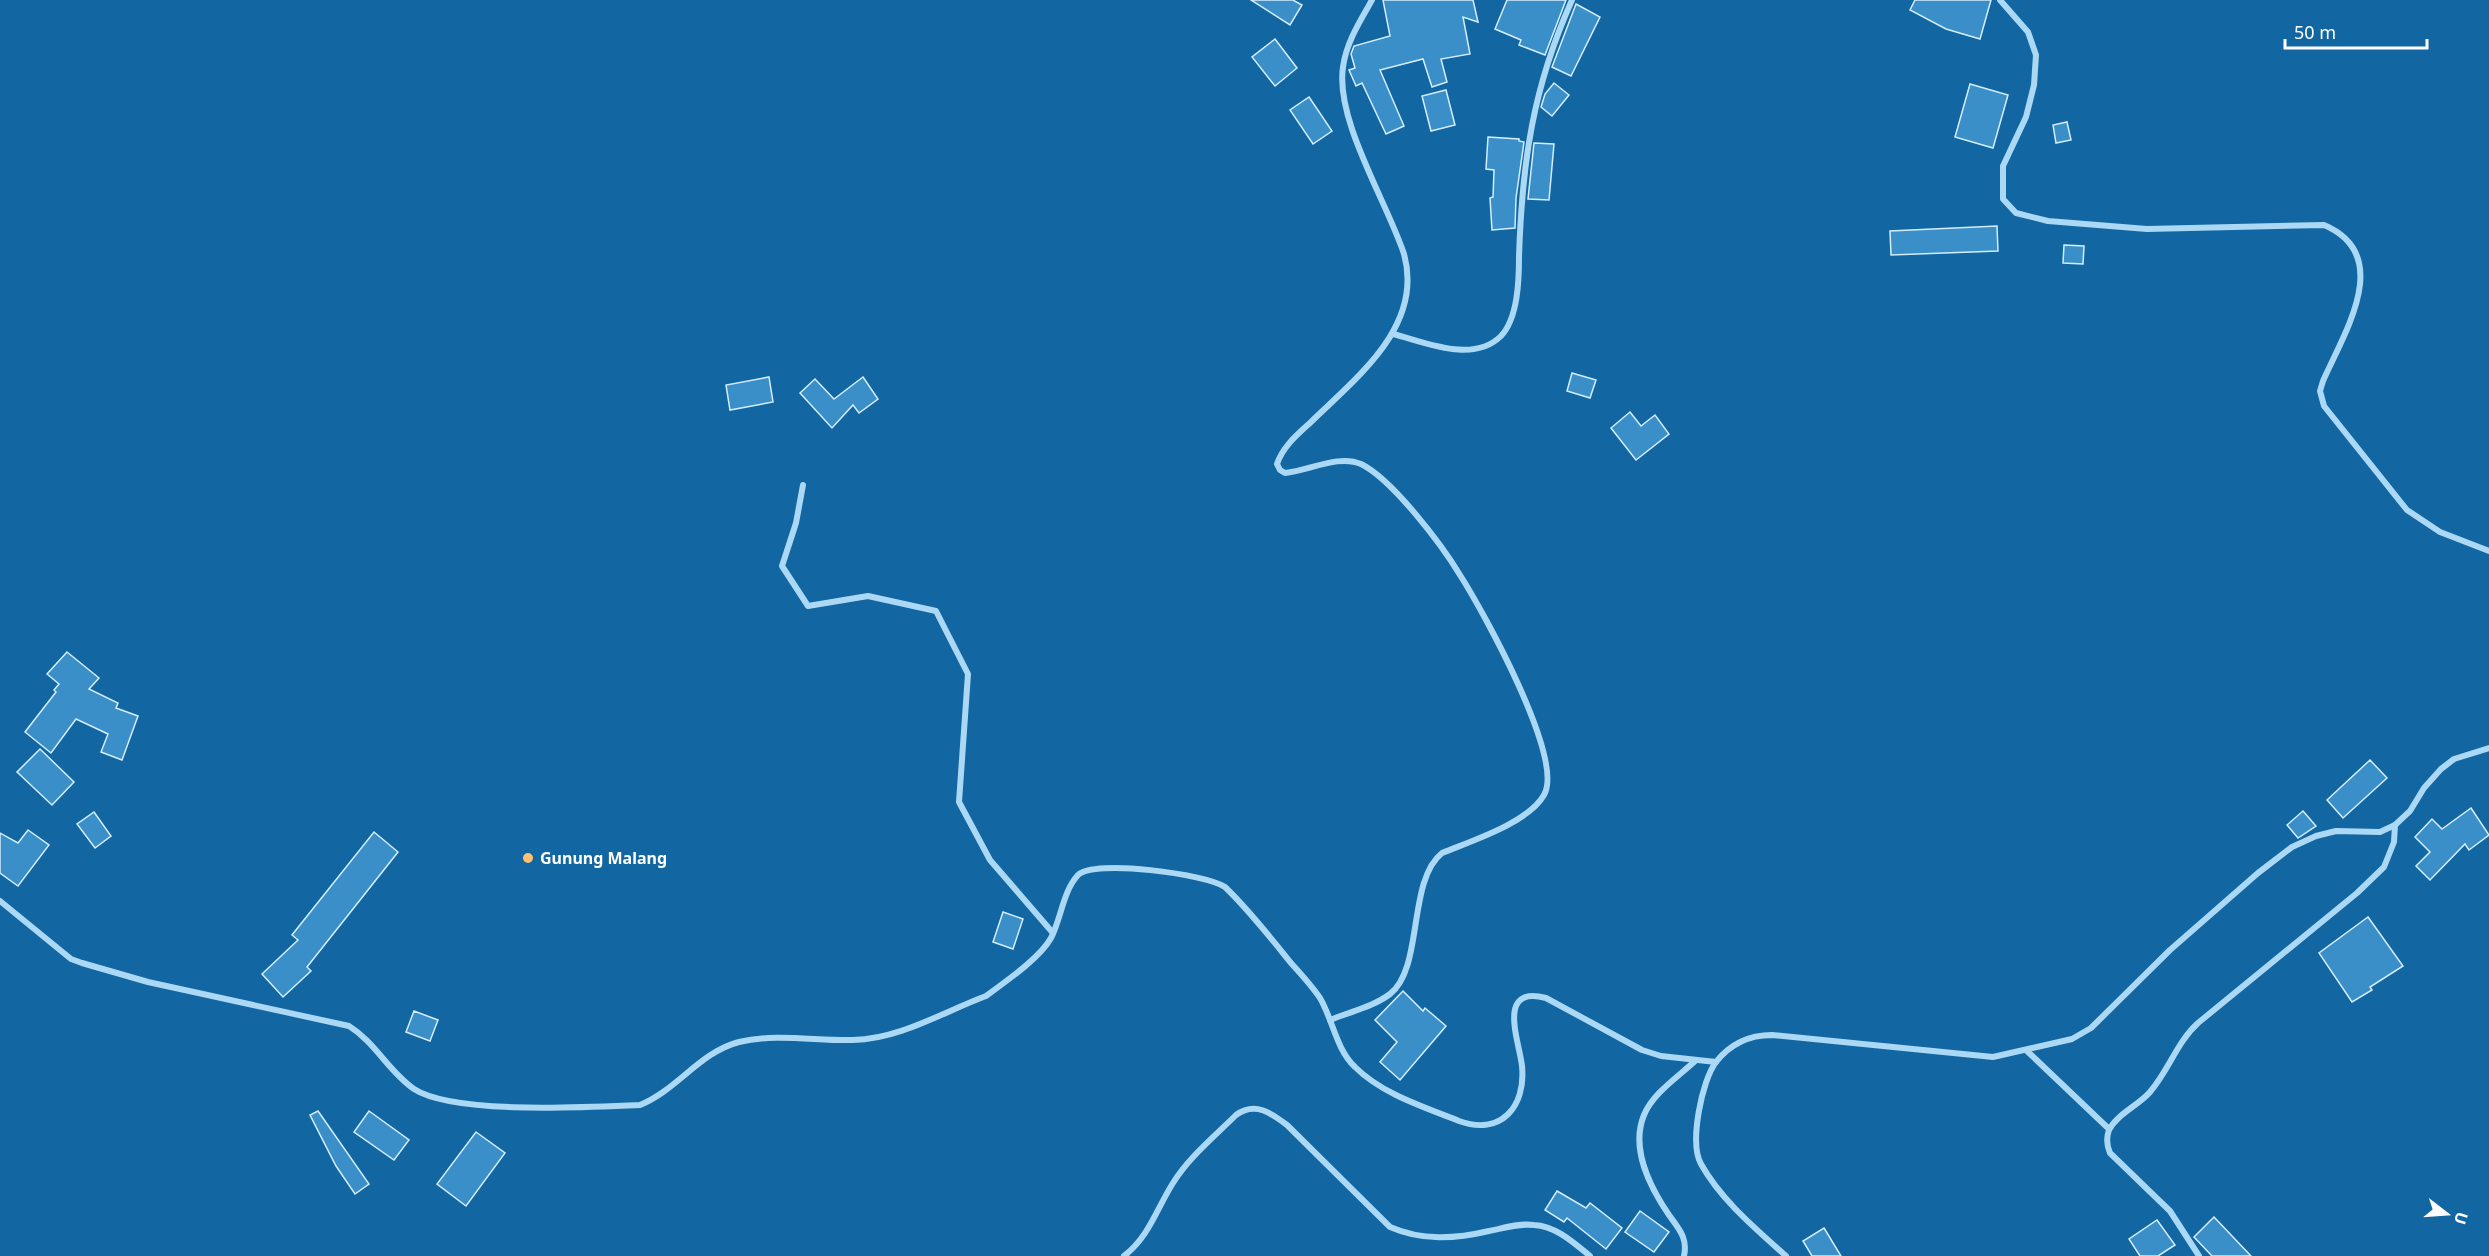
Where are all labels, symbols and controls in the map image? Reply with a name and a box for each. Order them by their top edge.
scale bar [2285,12,2428,50]
text: 50 m [2294,20,2336,44]
place label: Gunung Malang [540,847,667,869]
marker: Gunung Malang [521,851,535,865]
north arrow [2417,1184,2477,1244]
text: U [2449,1209,2474,1227]

